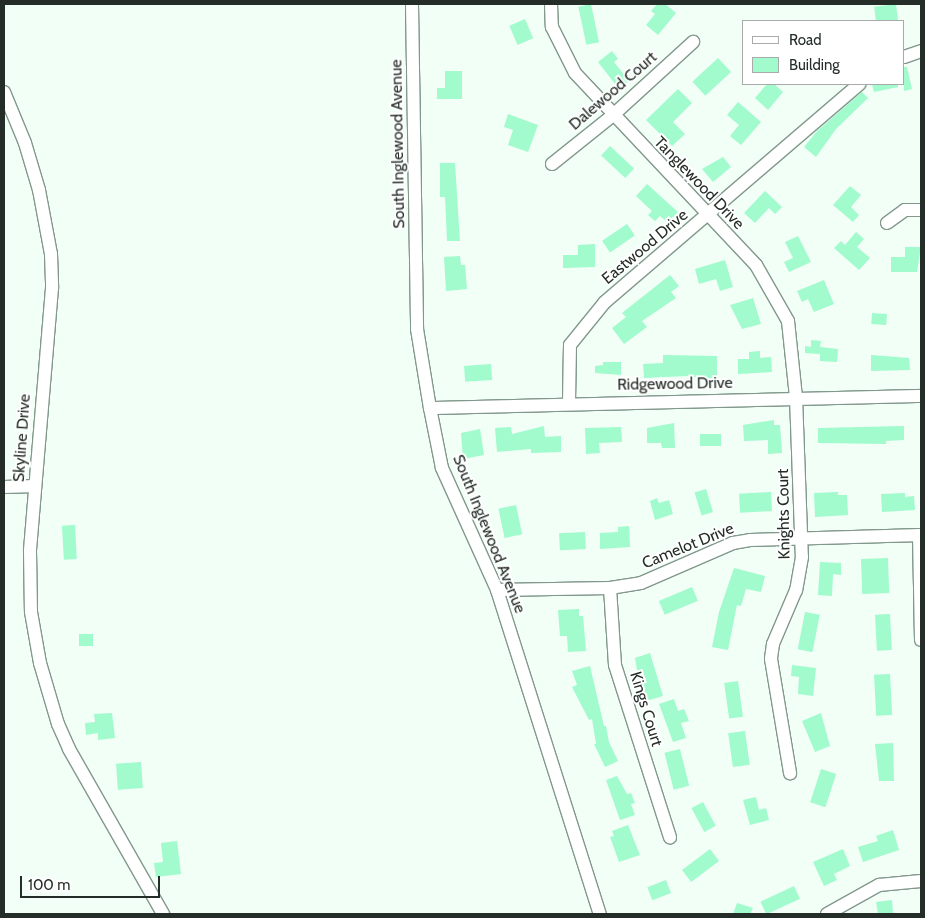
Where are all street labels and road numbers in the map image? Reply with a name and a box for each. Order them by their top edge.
street label: Dalewood Court [565,48,661,134]
street label: South Inglewood Avenue [387,59,409,229]
street label: Tanglewood Drive [650,133,748,233]
street label: Eastwood Drive [598,206,692,288]
street label: Ridgewood Drive [617,373,733,395]
street label: Skyline Drive [9,393,35,483]
street label: South Inglewood Avenue [448,452,530,616]
street label: Knights Court [774,468,794,560]
street label: Camelot Drive [639,519,737,573]
street label: Kings Court [626,669,666,749]

